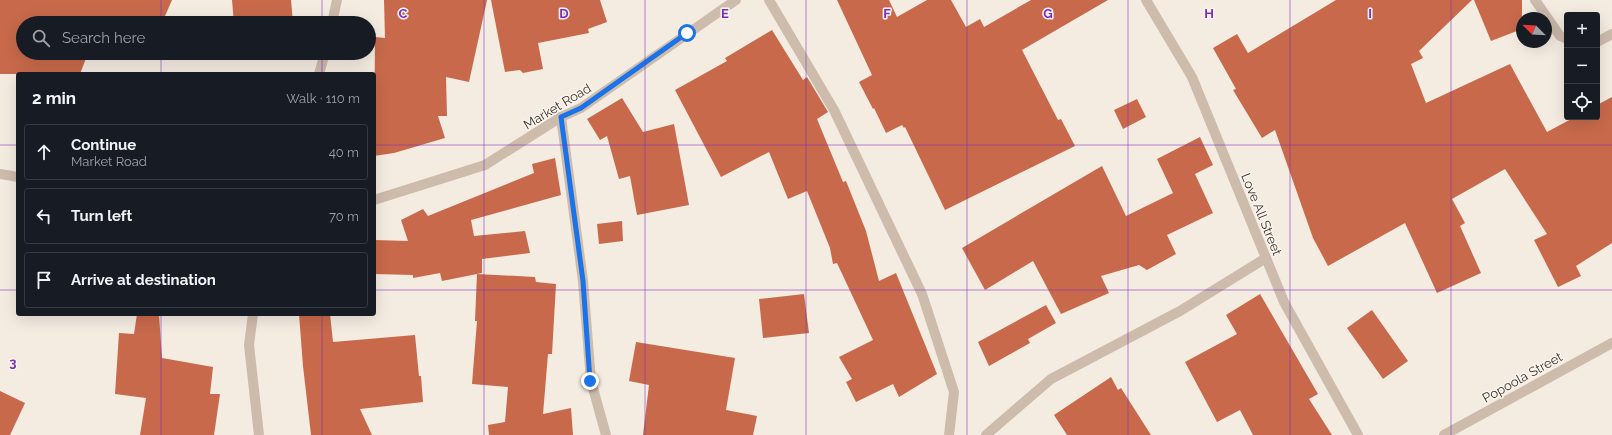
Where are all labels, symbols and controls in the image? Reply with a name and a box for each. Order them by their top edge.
text: C [399,6,408,21]
text: D [559,6,569,21]
text: E [721,6,729,21]
text: F [883,6,891,21]
text: G [1043,6,1053,21]
text: H [1204,6,1214,21]
text: I [1368,6,1372,21]
north arrow [1516,12,1552,48]
map controls [1564,12,1600,120]
button: + [1564,12,1600,48]
search box [16,16,376,60]
route start [678,24,696,42]
icon: search [30,27,52,49]
text: Search here [62,29,145,47]
button: − [1564,48,1600,84]
street label: Market Road [521,80,594,132]
button: locate [1564,84,1600,120]
text: 2 min [32,88,76,108]
text: Walk · 110 m [286,91,360,106]
text: Continue [71,136,136,154]
icon: ahead [33,141,55,163]
text: 40 m [329,145,359,160]
text: Market Road [71,154,147,169]
street label: Love All Street [1238,171,1285,258]
icon: left [33,205,55,227]
text: Turn left [71,207,132,225]
text: 70 m [329,209,359,224]
icon: arrive [33,269,55,291]
text: Arrive at destination [71,271,216,289]
street label: Popoola Street [1480,349,1565,406]
text: 3 [9,355,17,370]
route end [581,372,599,390]

